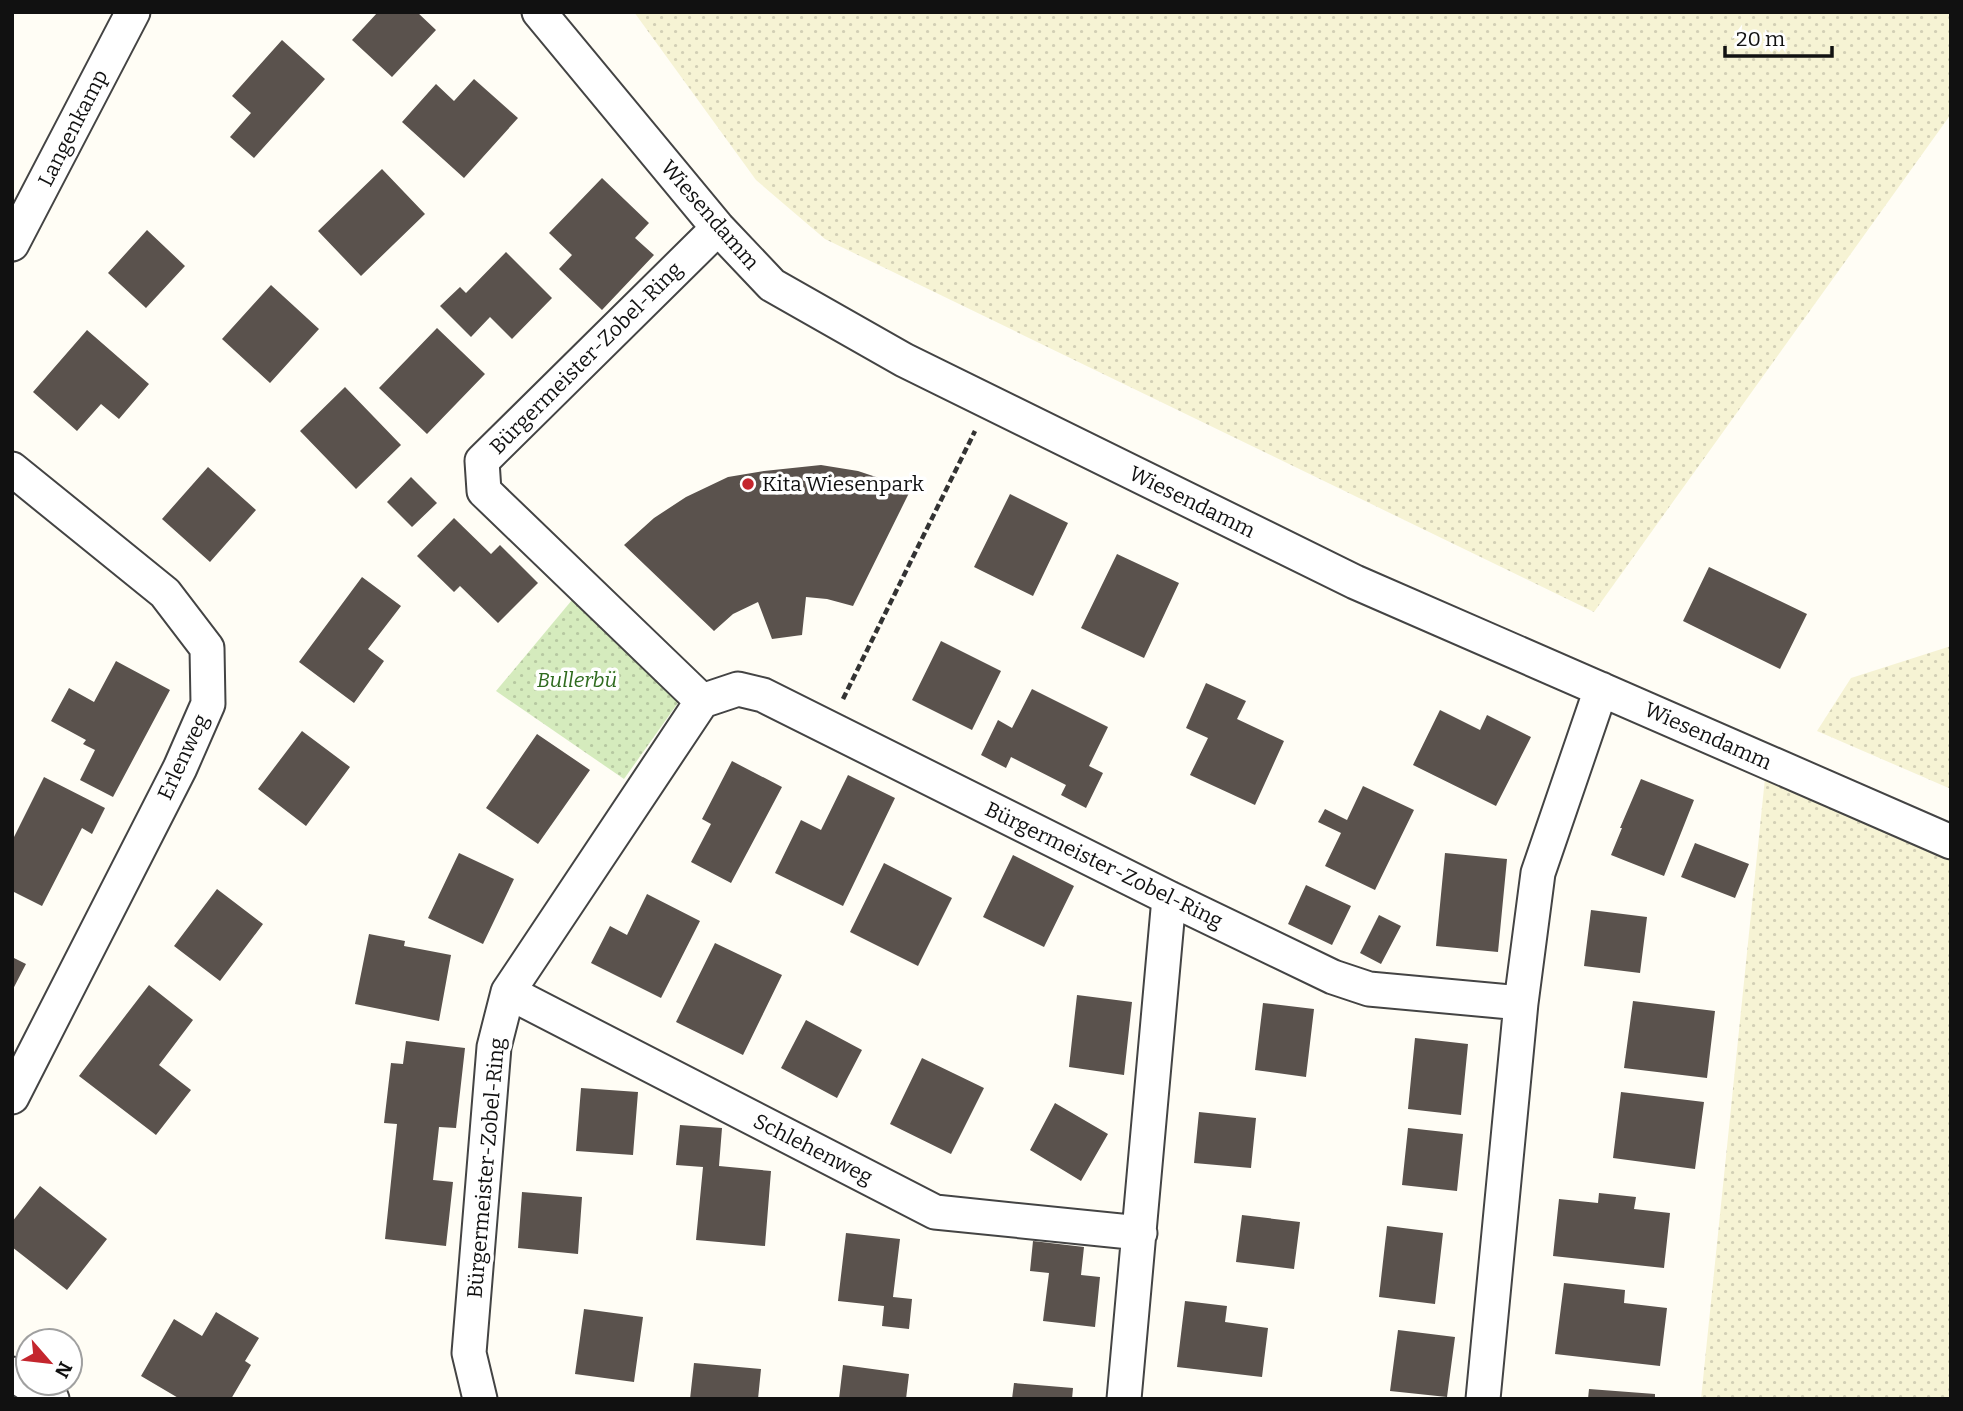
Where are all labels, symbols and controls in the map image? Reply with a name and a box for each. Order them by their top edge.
scale bar [1725,14,1832,58]
text: 20 m [1736,26,1785,52]
street label: Langenkamp [32,65,114,191]
street label: Wiesendamm [655,155,765,275]
street label: Bürgermeister-Zobel-Ring [484,256,688,460]
street label: Wiesendamm [1125,460,1259,544]
place label: Kita Wiesenpark [762,471,924,497]
marker: Kita Wiesenpark [740,476,756,492]
park label: Bullerbü [537,667,617,693]
street label: Wiesendamm [1640,696,1776,776]
street label: Erlenweg [152,710,214,804]
street label: Bürgermeister-Zobel-Ring [981,796,1227,934]
street label: Bürgermeister-Zobel-Ring [462,1036,510,1299]
street label: Schlehenweg [749,1108,877,1190]
north arrow [14,1327,84,1397]
text: N [50,1358,77,1382]

